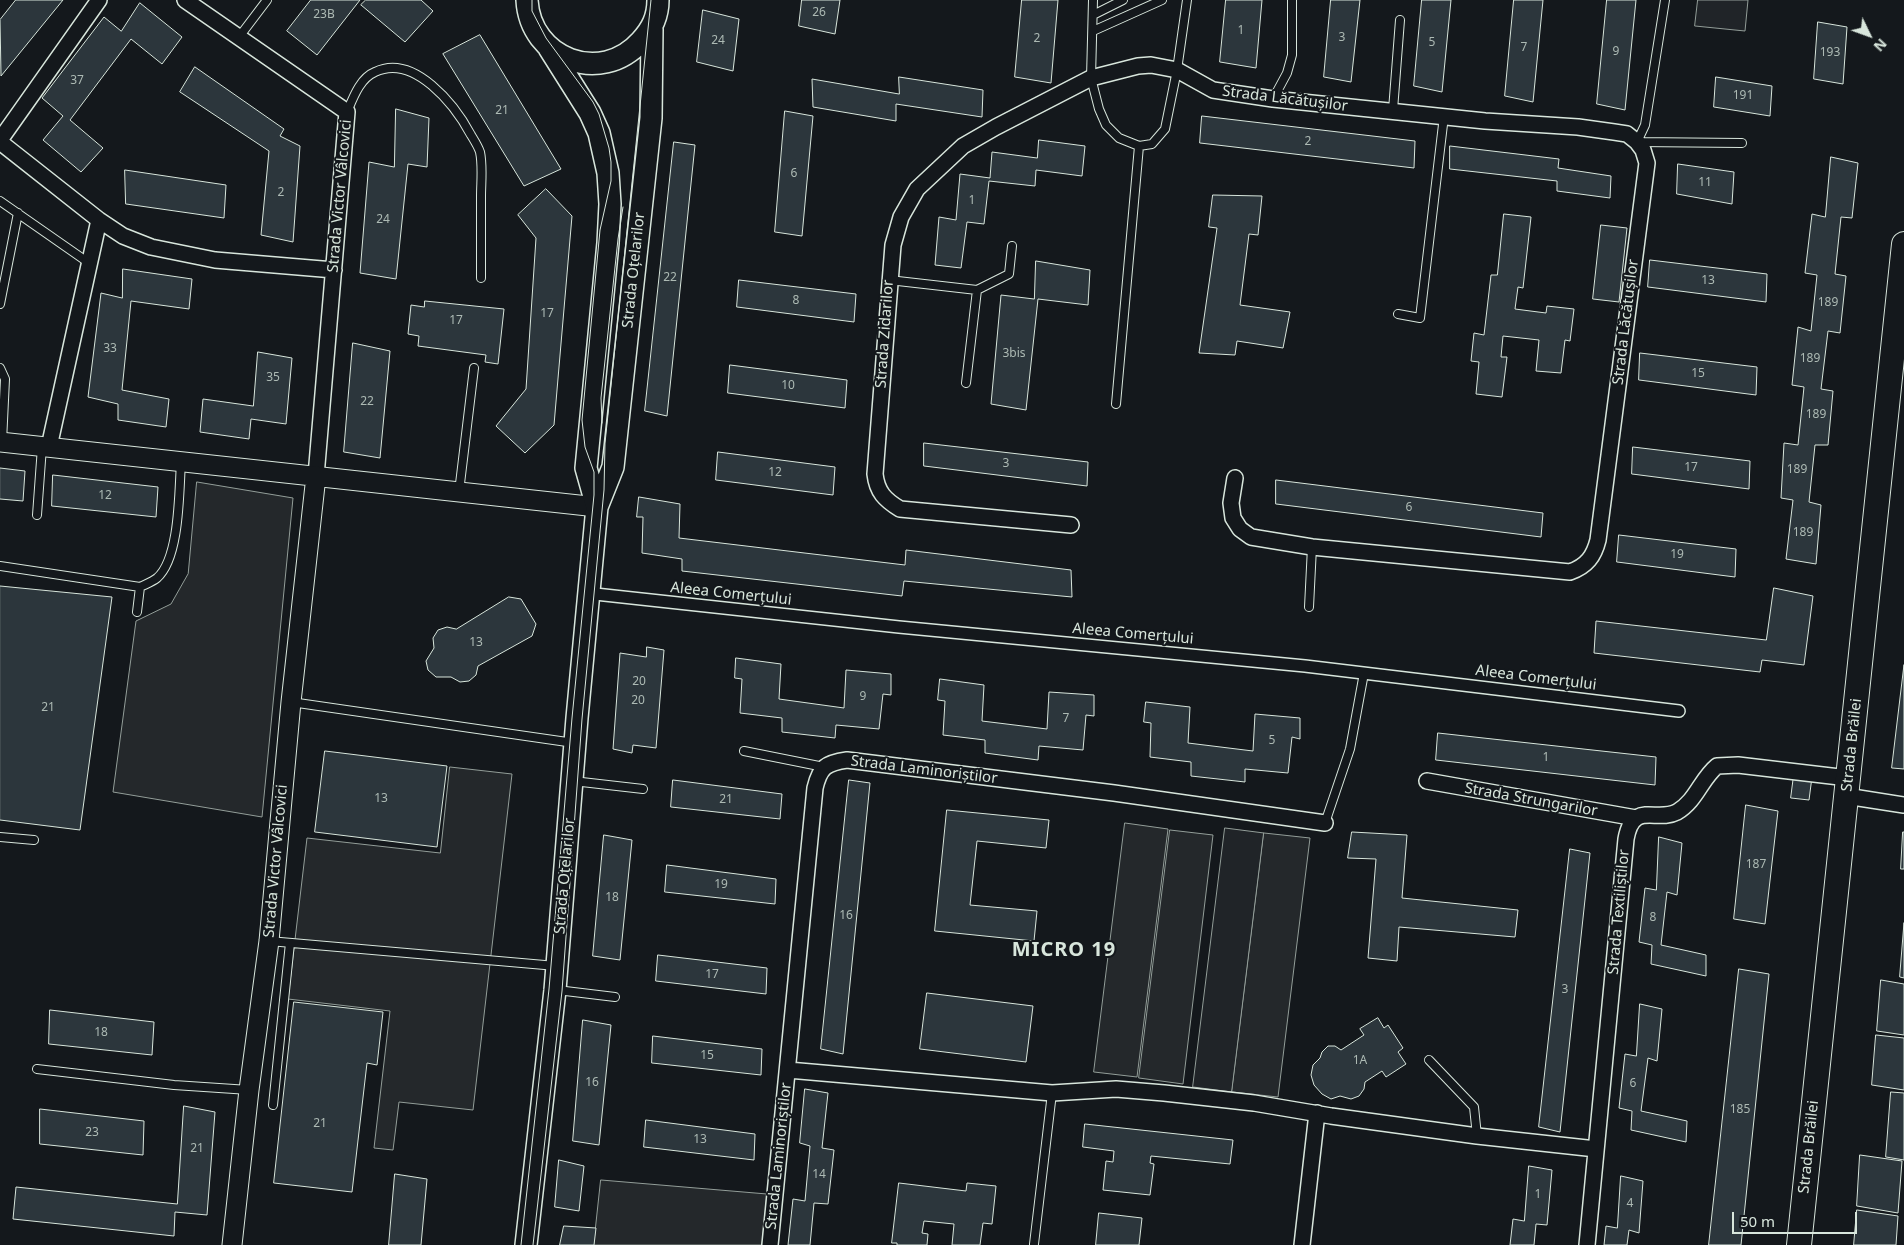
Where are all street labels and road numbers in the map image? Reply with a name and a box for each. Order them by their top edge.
street label: Strada Lăcătușilor [1221,82,1349,116]
street label: Strada Victor Vâlcovici [324,119,356,273]
street label: Strada Oțelarilor [619,211,649,329]
street label: Strada Lăcătușilor [1609,258,1643,386]
street label: Strada Zidarilor [872,279,898,389]
street label: Aleea Comerțului [670,579,792,609]
street label: Aleea Comerțului [1072,620,1194,648]
street label: Aleea Comerțului [1475,662,1597,694]
street label: Strada Brăilei [1838,698,1866,792]
street label: Strada Laminoriștilor [850,752,998,788]
street label: Strada Strungarilor [1463,779,1599,821]
street label: Strada Victor Vâlcovici [260,784,292,938]
street label: Strada Oțelarilor [551,817,579,935]
street label: Strada Textiliștilor [1605,849,1633,975]
street label: Strada Laminoriștilor [762,1082,796,1230]
street label: Strada Brăilei [1795,1100,1823,1194]

